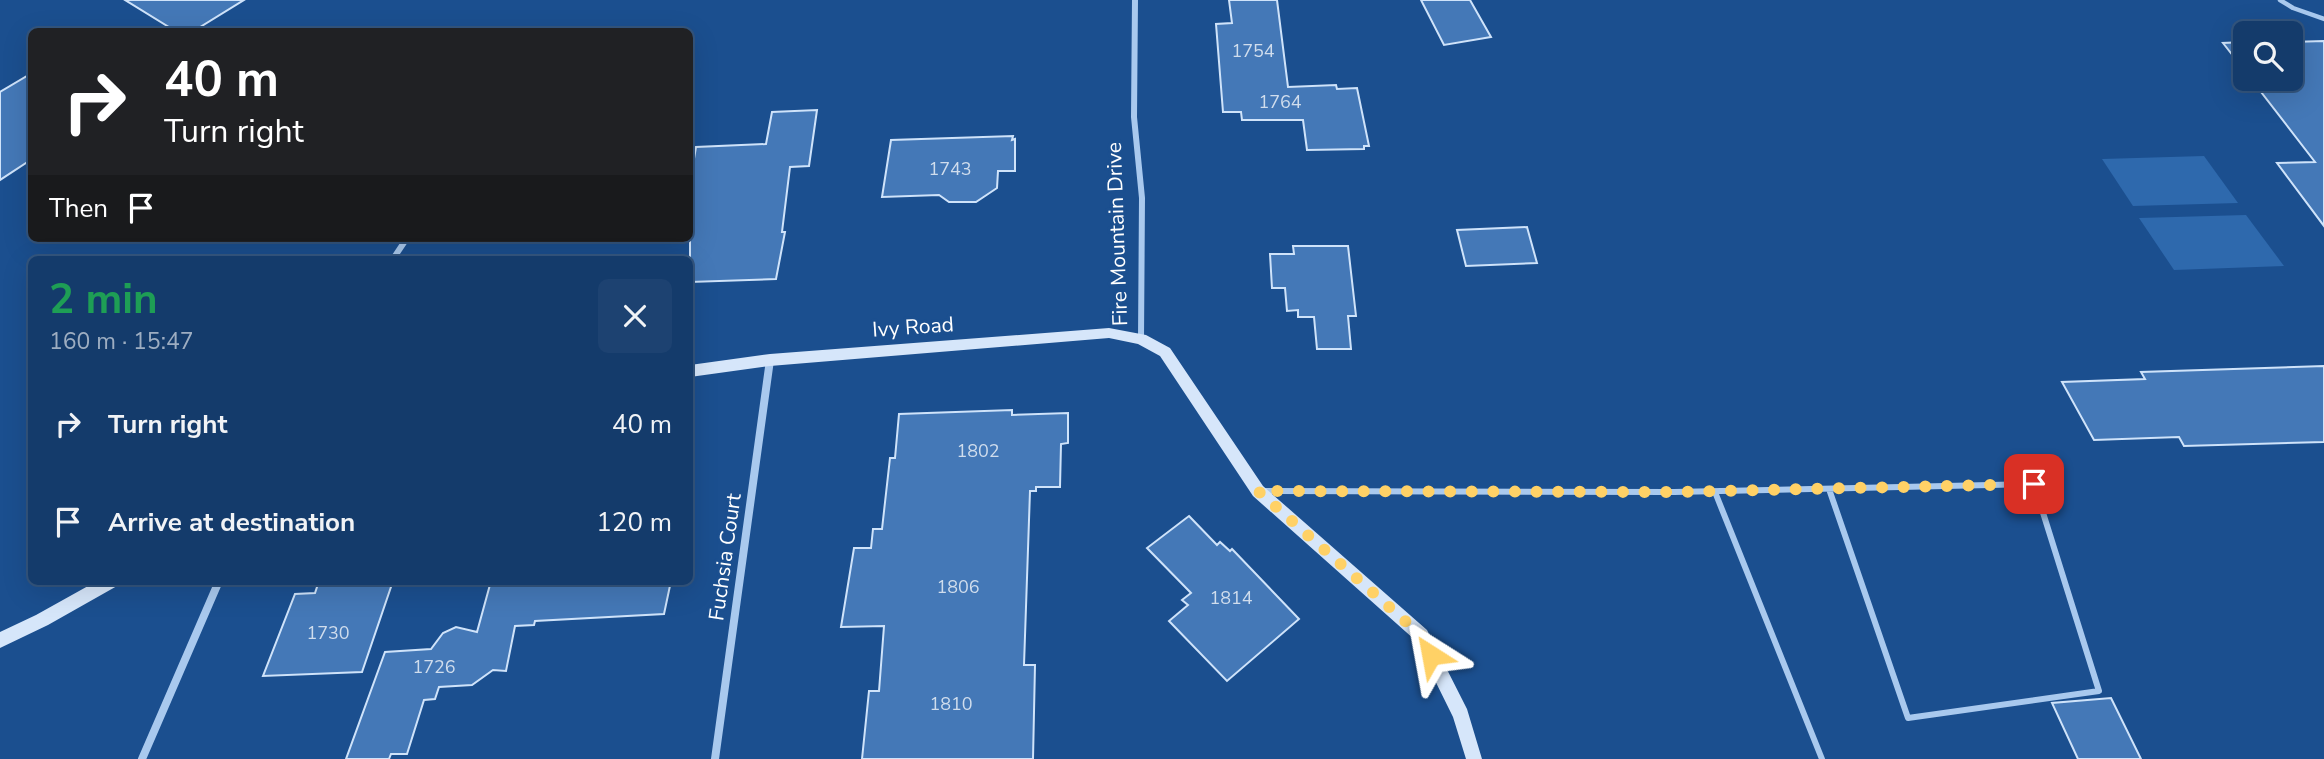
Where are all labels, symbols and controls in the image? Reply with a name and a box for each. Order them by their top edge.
map controls [2233,21,2303,91]
button: search [2233,21,2303,91]
house number: 1754 [1231,39,1275,63]
text: 40 m [164,46,279,113]
icon: right [49,56,140,147]
house number: 1764 [1258,90,1302,114]
text: Turn right [164,110,304,153]
street label: Fire Mountain Drive [1100,141,1134,327]
house number: 1743 [928,157,972,181]
icon: arrive [122,189,160,227]
text: Then [49,191,108,226]
text: 2 min [49,271,158,328]
button: close [598,279,672,353]
street label: Ivy Road [871,310,955,344]
text: 160 m · 15:47 [49,326,194,357]
icon: right [49,405,87,443]
text: Turn right [108,407,227,442]
text: 40 m [612,407,672,442]
house number: 1802 [956,439,1000,463]
pin [2004,454,2064,514]
icon: arrive [2015,465,2053,503]
street label: Fuchsia Court [702,491,748,623]
icon: arrive [49,503,87,541]
text: Arrive at destination [108,505,355,540]
text: 120 m [596,505,672,540]
house number: 1806 [936,575,980,599]
house number: 1814 [1209,586,1253,610]
position arrow [1394,618,1468,692]
house number: 1730 [306,621,350,645]
house number: 1726 [412,655,456,679]
house number: 1810 [929,692,973,716]

